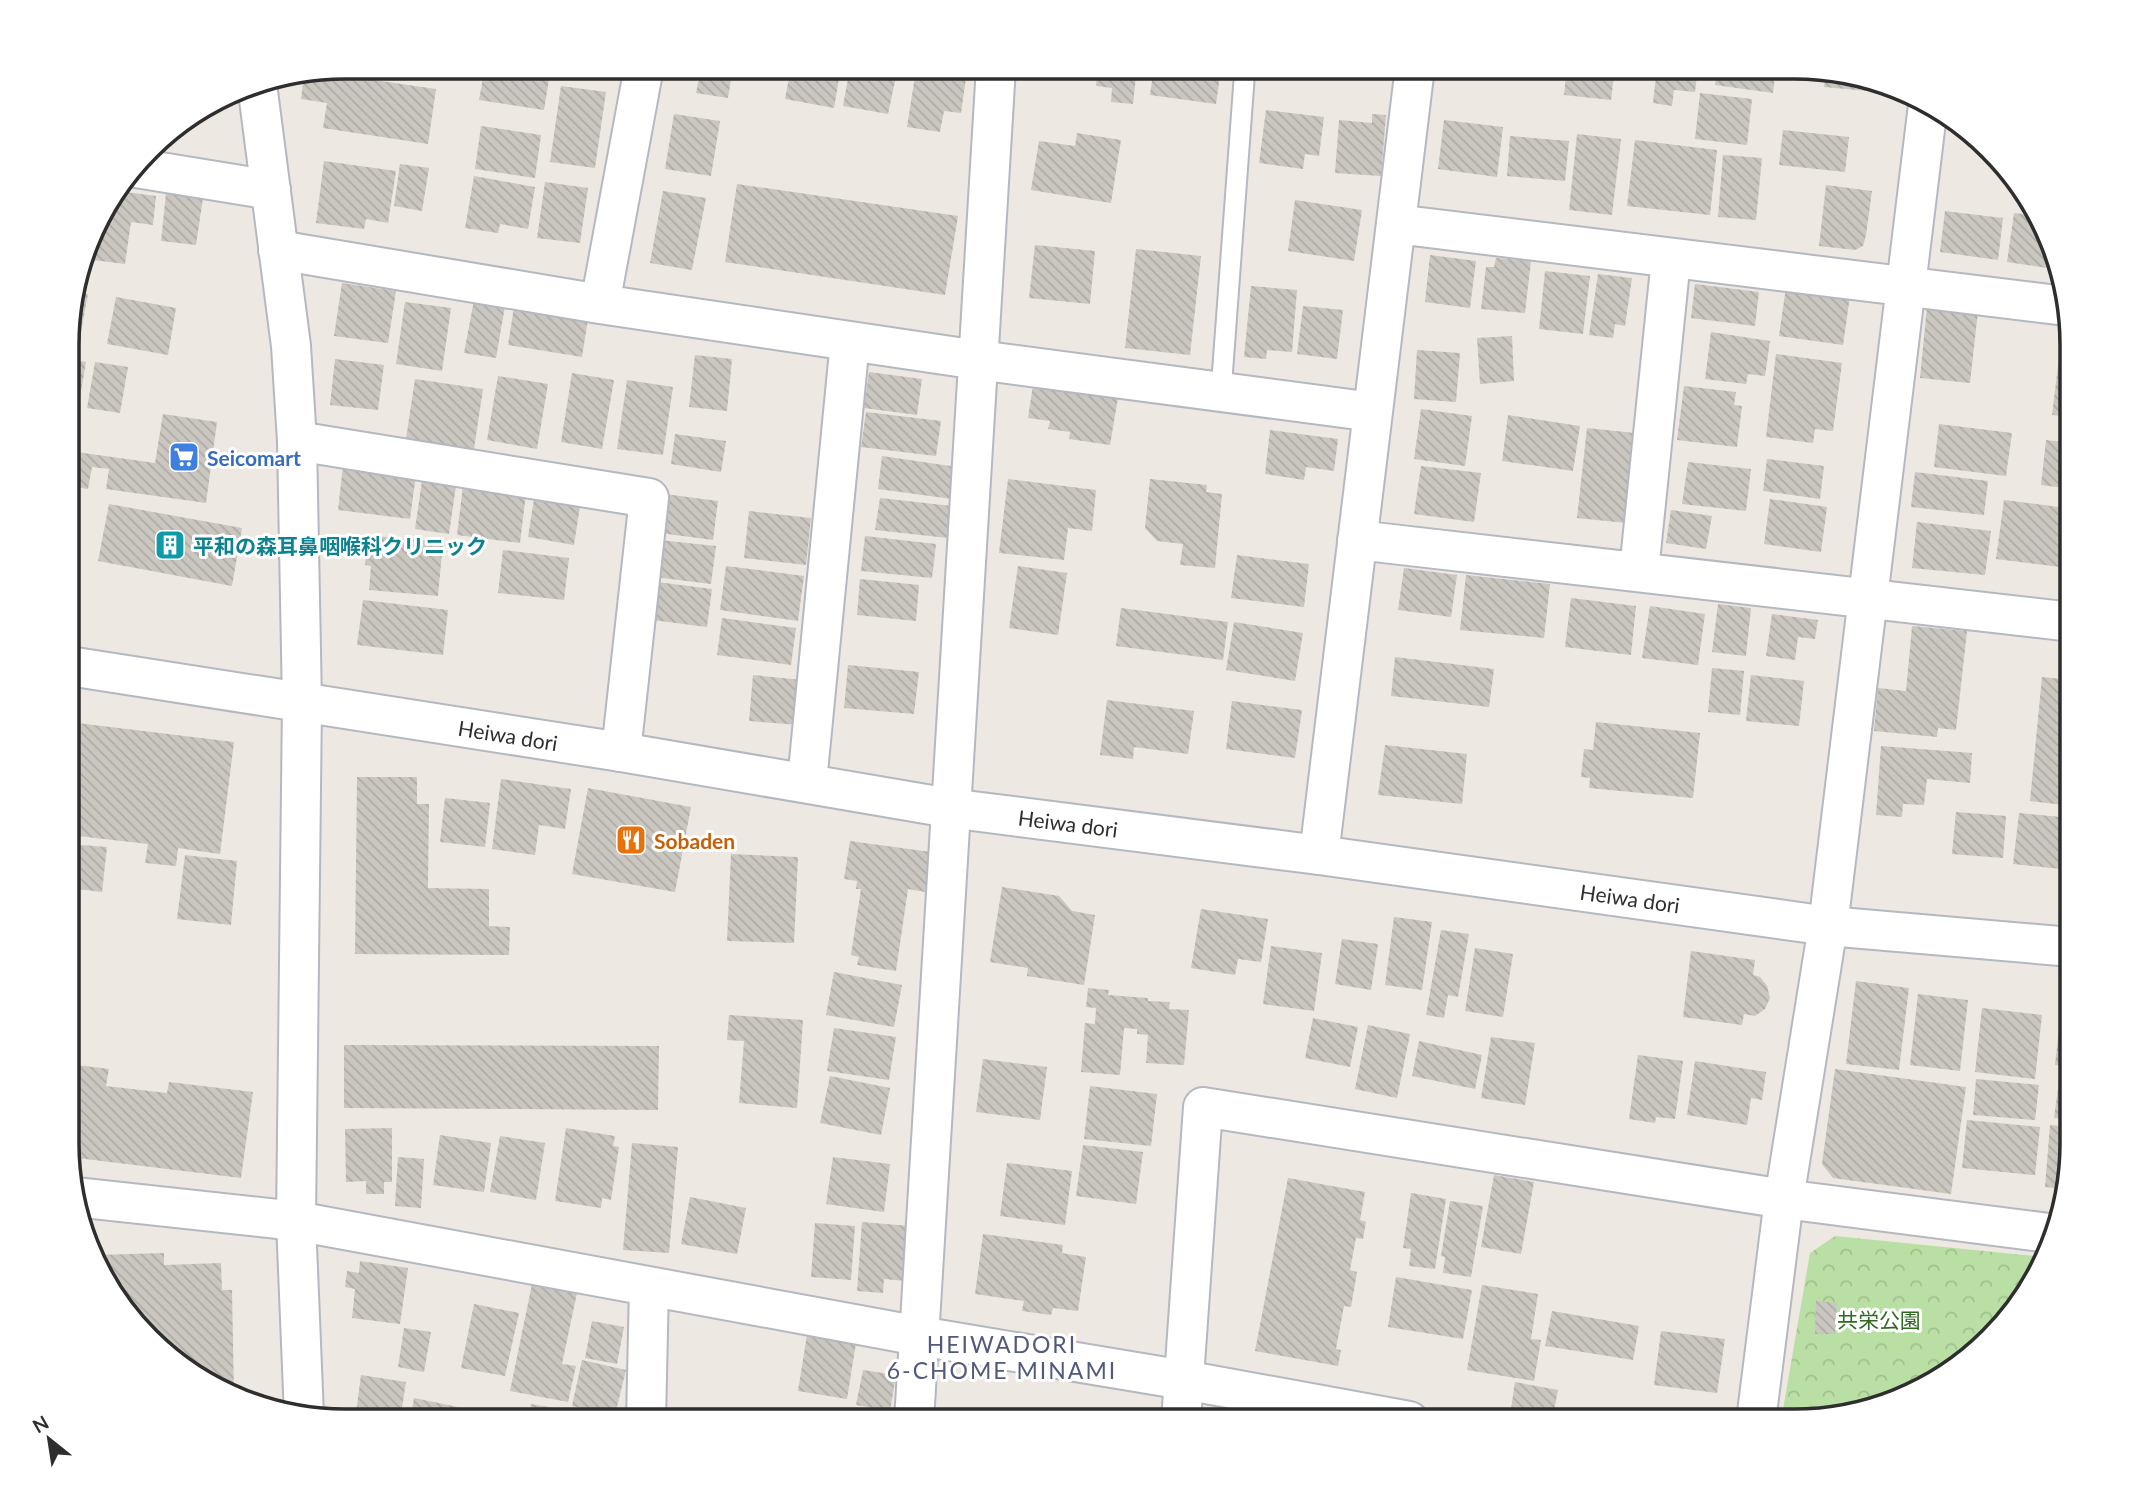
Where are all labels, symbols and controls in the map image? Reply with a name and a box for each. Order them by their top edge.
supermarket icon: Seicomart [167,440,201,474]
place label: Seicomart [207,445,301,470]
building icon: 平和の森耳鼻咽喉科クリニック [153,528,187,562]
place label: 平和の森耳鼻咽喉科クリニック [193,533,487,558]
street label: Heiwa dori [456,715,560,755]
street label: Heiwa dori [1017,804,1119,842]
restaurant icon: Sobaden [614,823,648,857]
place label: Sobaden [654,828,735,853]
street label: Heiwa dori [1579,879,1681,917]
park label: 共栄公園 [1837,1307,1921,1332]
district label: HEIWADORI 6-CHOME MINAMI [887,1330,1117,1384]
north arrow [14,1404,84,1474]
text: N [28,1410,52,1437]

